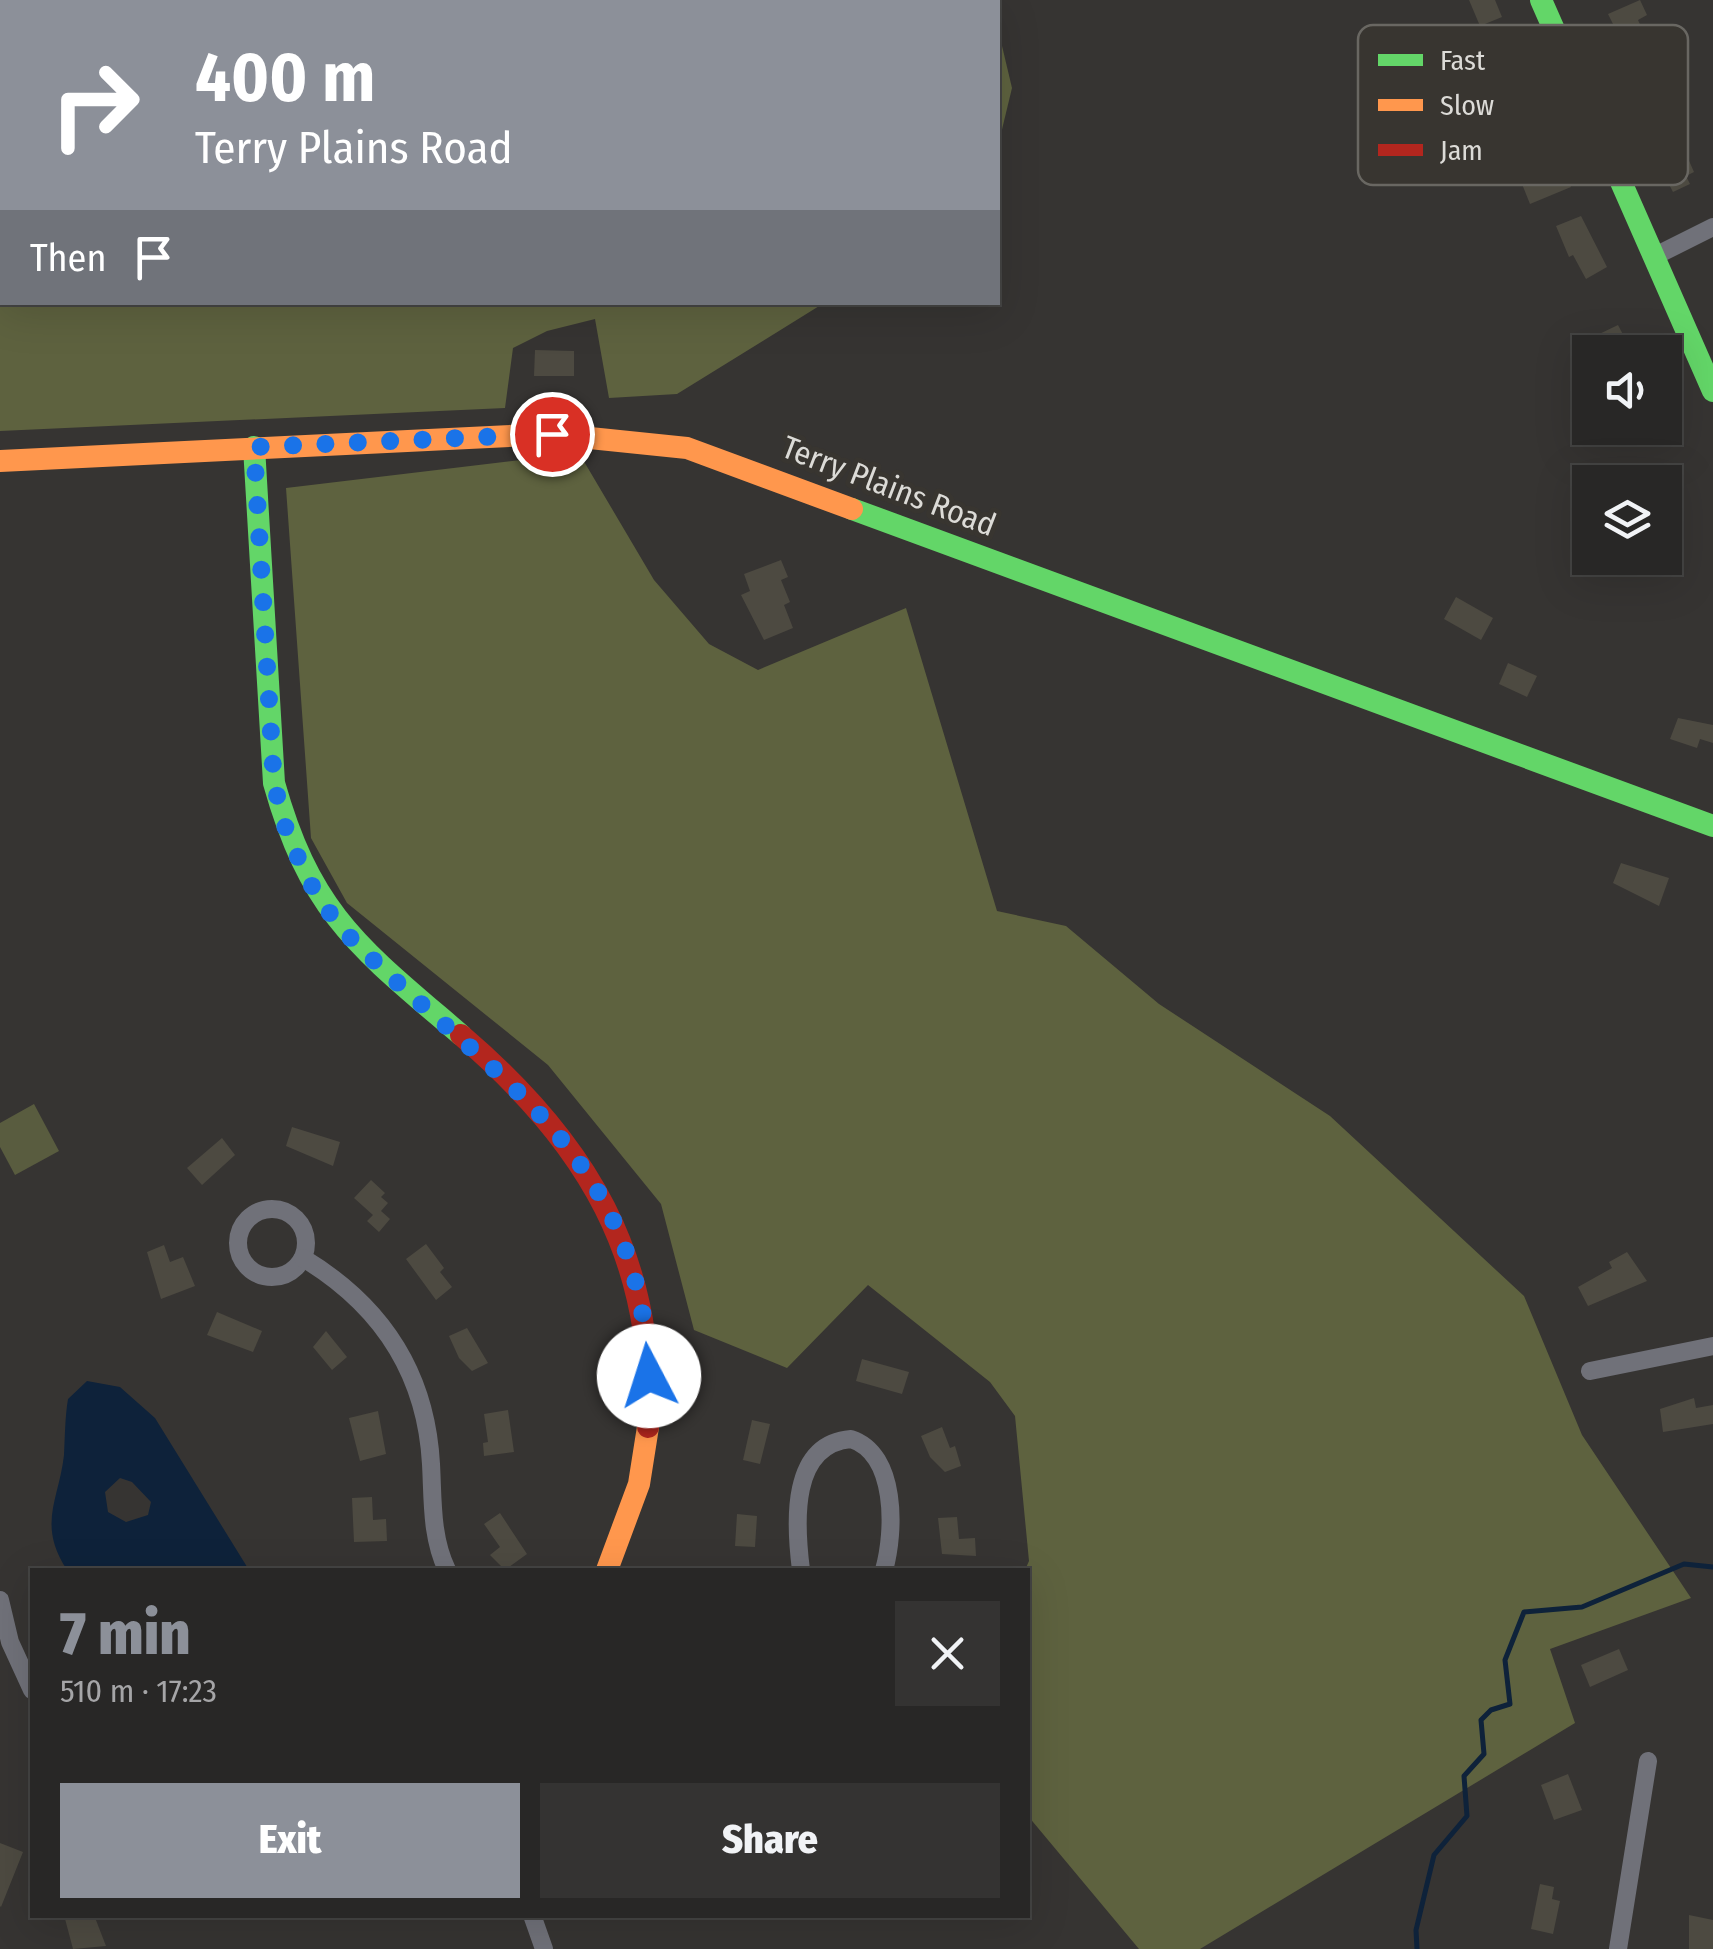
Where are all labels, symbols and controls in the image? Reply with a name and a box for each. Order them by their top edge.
legend [1358,25,1688,185]
text: 400 m [195,36,375,120]
icon: right [30,40,160,170]
text: Fast [1440,44,1486,77]
text: Slow [1440,89,1494,122]
text: Terry Plains Road [195,121,513,175]
text: Jam [1440,134,1483,167]
icon: arrive [126,230,181,285]
text: Then [30,235,106,281]
map controls [1572,335,1682,575]
button: sound [1572,335,1682,445]
pin [510,392,595,477]
icon: arrive [525,407,580,462]
street label: Terry Plains Road [777,428,1001,544]
button: layers [1572,465,1682,575]
position arrow [597,1324,701,1428]
text: 7 min [60,1598,191,1670]
button: close [895,1601,1000,1706]
text: 510 m · 17:23 [60,1672,217,1710]
button: Exit [60,1783,520,1898]
button: Share [540,1783,1000,1898]

